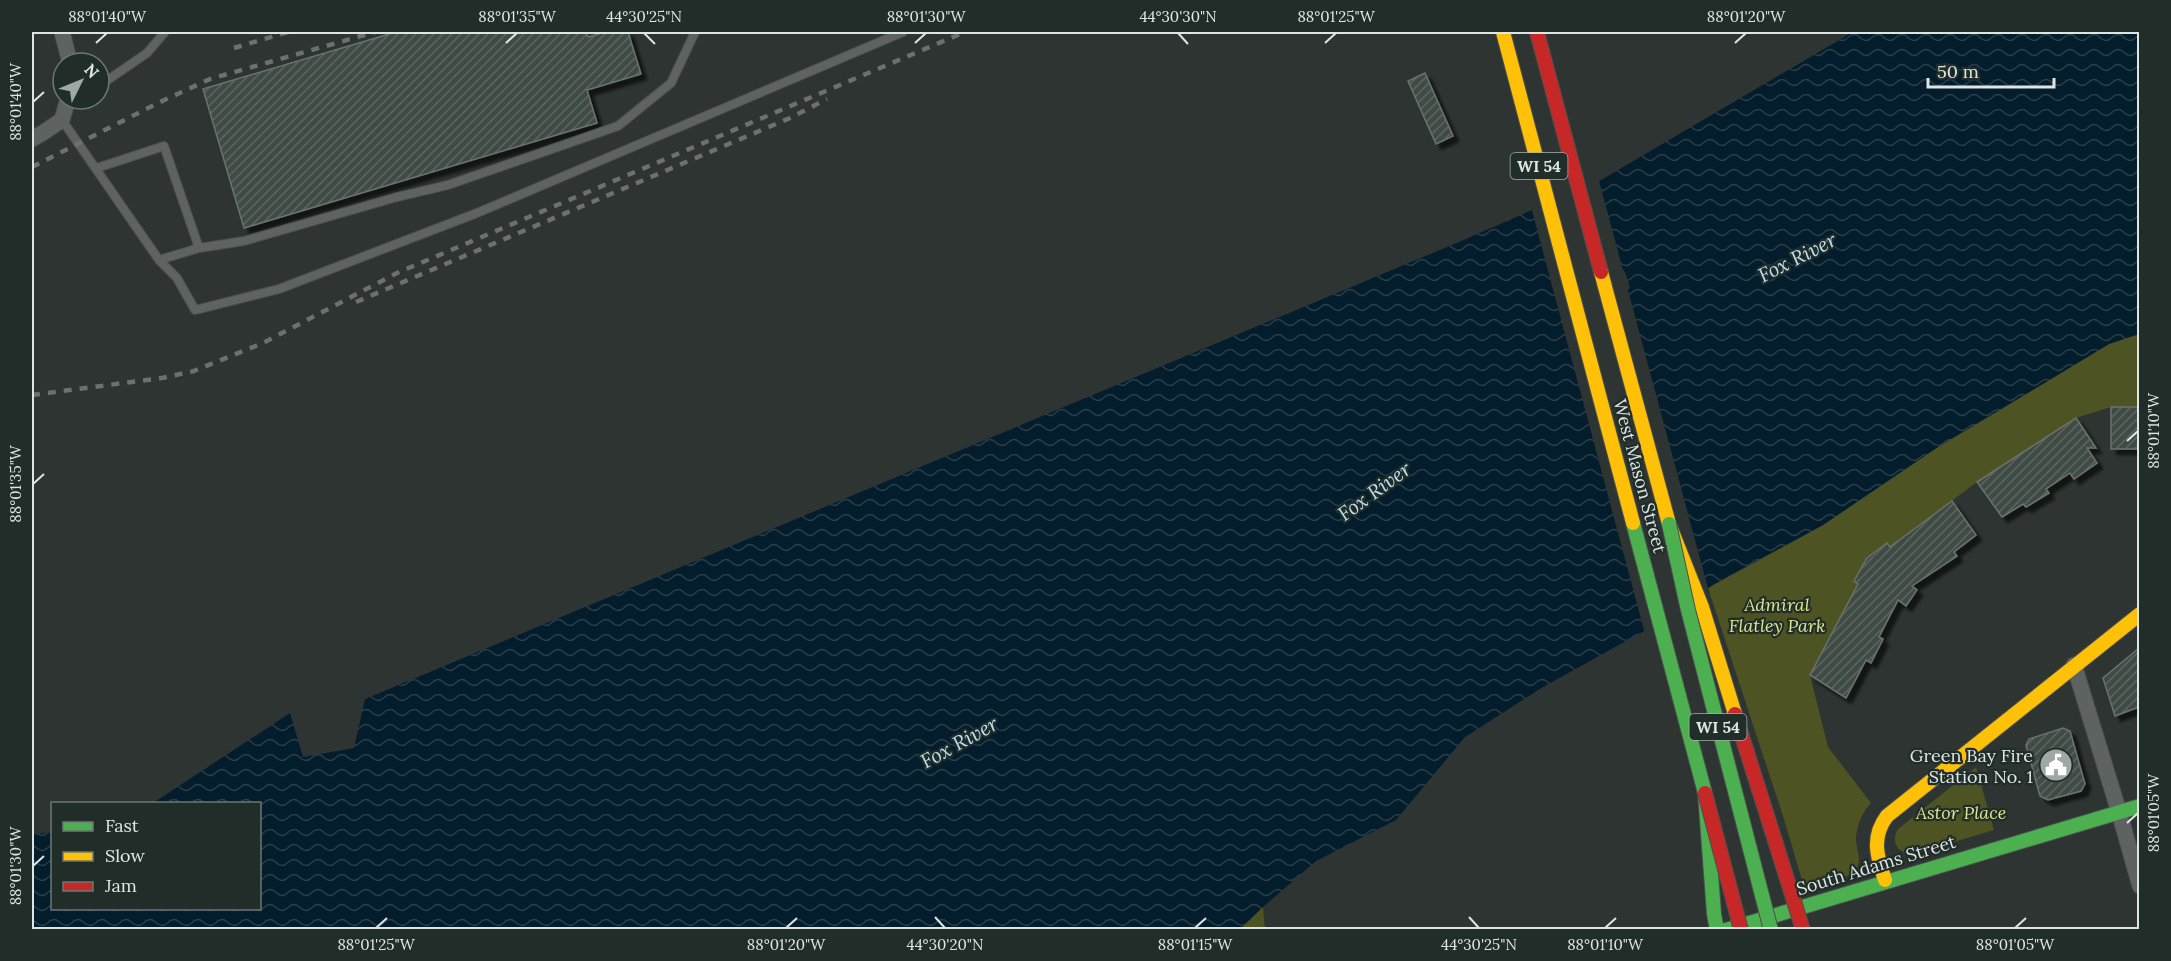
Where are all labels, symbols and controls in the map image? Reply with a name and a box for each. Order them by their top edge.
text: 88°01'40"W [68,7,147,26]
text: 88°01'35"W [478,7,557,26]
text: 44°30'25"N [606,7,682,26]
text: 88°01'30"W [887,7,966,26]
text: 44°30'30"N [1139,7,1217,26]
text: 88°01'25"W [1297,7,1376,26]
text: 88°01'20"W [1707,7,1786,26]
north arrow [51,51,111,111]
scale bar [1928,51,2054,89]
text: N [80,59,104,82]
text: 50 m [1937,60,1979,83]
text: 88°01'40"W [6,62,25,141]
road number: WI 54 [1510,153,1568,179]
water label: Fox River [1754,226,1841,287]
text: 88°01'10"W [2144,392,2163,469]
street label: West Mason Street [1608,397,1672,555]
text: 88°01'35"W [6,444,25,523]
water label: Fox River [1332,455,1416,526]
park label: Admiral Flatley Park [1729,593,1825,637]
water label: Fox River [916,710,1003,773]
road number: WI 54 [1690,714,1746,740]
place label: Green Bay Fire Station No. 1 [1910,744,2033,788]
public building icon: Green Bay Fire Station No. 1 [2038,747,2074,783]
text: 88°01'05"W [2144,773,2163,852]
park label: Astor Place [1915,801,2006,824]
legend [51,802,261,910]
text: Fast [105,814,139,837]
text: 88°01'30"W [6,826,25,905]
street label: South Adams Street [1794,830,1959,900]
text: Slow [105,844,145,867]
text: Jam [104,874,137,897]
text: 88°01'25"W [337,935,416,954]
text: 88°01'20"W [747,935,826,954]
text: 44°30'20"N [907,935,983,954]
text: 88°01'15"W [1158,935,1233,954]
text: 44°30'25"N [1441,935,1517,954]
text: 88°01'10"W [1567,935,1644,954]
text: 88°01'05"W [1976,935,2055,954]

